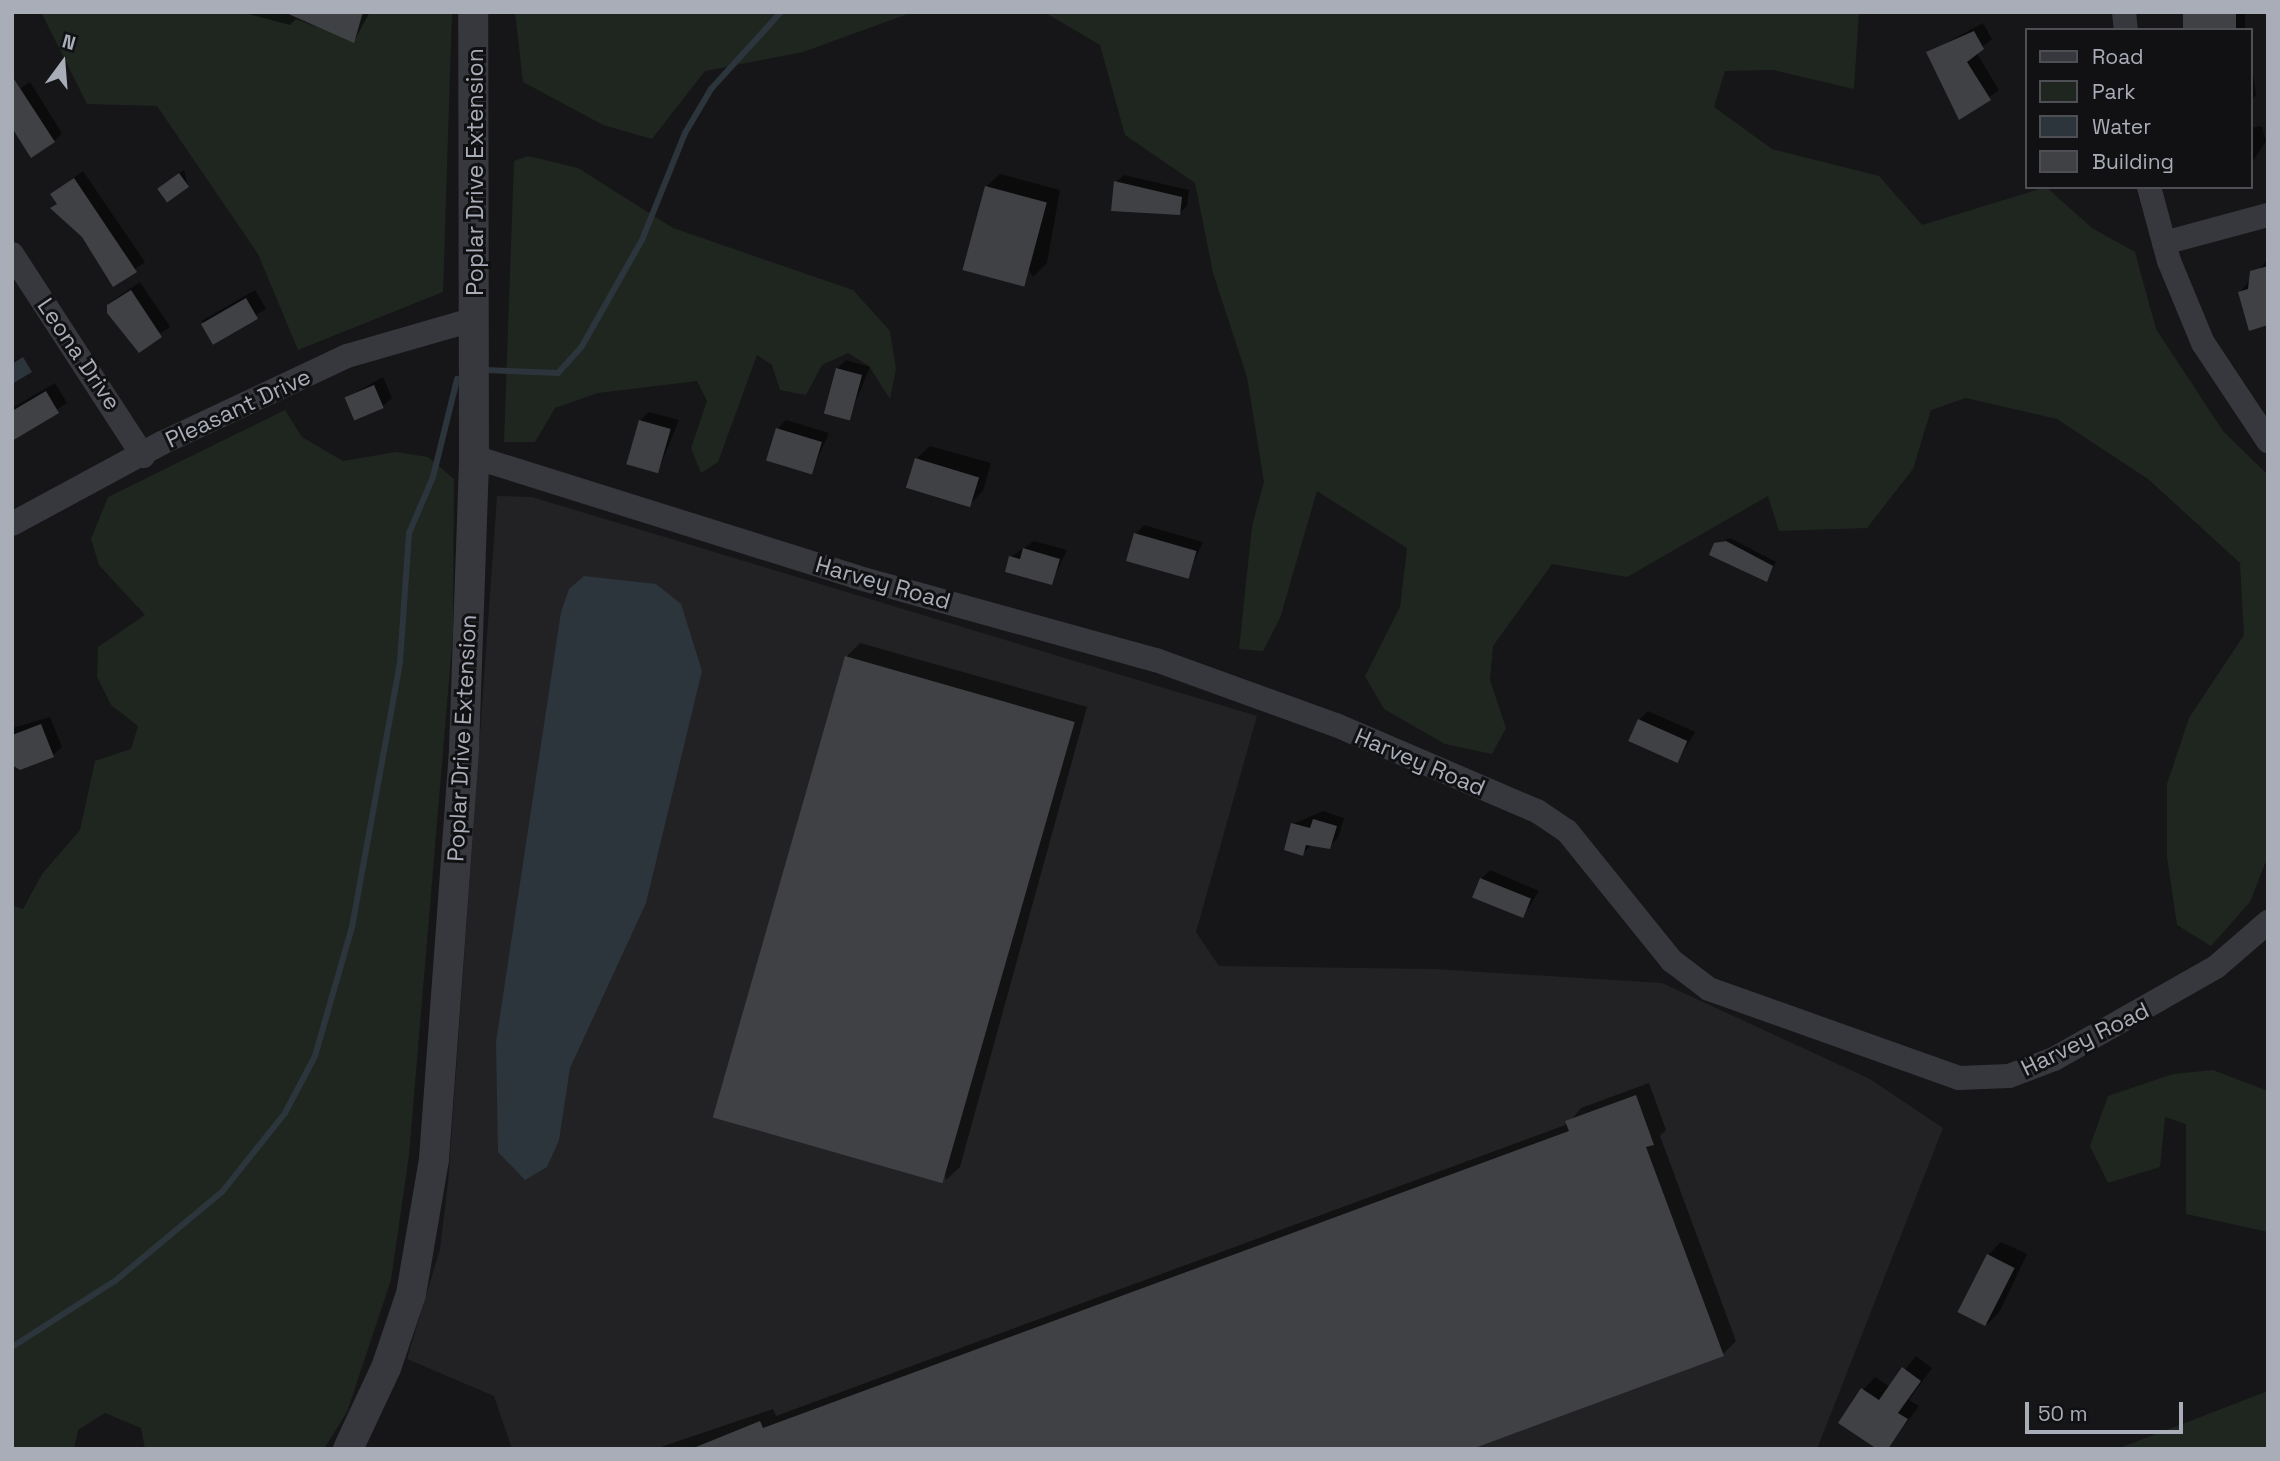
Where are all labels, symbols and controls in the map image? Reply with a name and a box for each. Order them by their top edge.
north arrow [28,28,98,98]
legend [2024,28,2252,189]
text: N [59,29,78,56]
text: Road [2092,43,2144,70]
street label: Poplar Drive Extension [461,48,489,296]
text: Park [2092,78,2136,105]
text: Water [2092,113,2151,140]
text: Building [2092,148,2174,175]
street label: Leona Drive [32,293,126,415]
street label: Pleasant Drive [161,362,315,454]
street label: Harvey Road [812,551,954,615]
street label: Poplar Drive Extension [442,614,482,862]
street label: Harvey Road [1351,722,1489,802]
street label: Harvey Road [2016,996,2154,1082]
scale bar [2028,1388,2186,1432]
text: 50 m [2038,1400,2088,1427]

